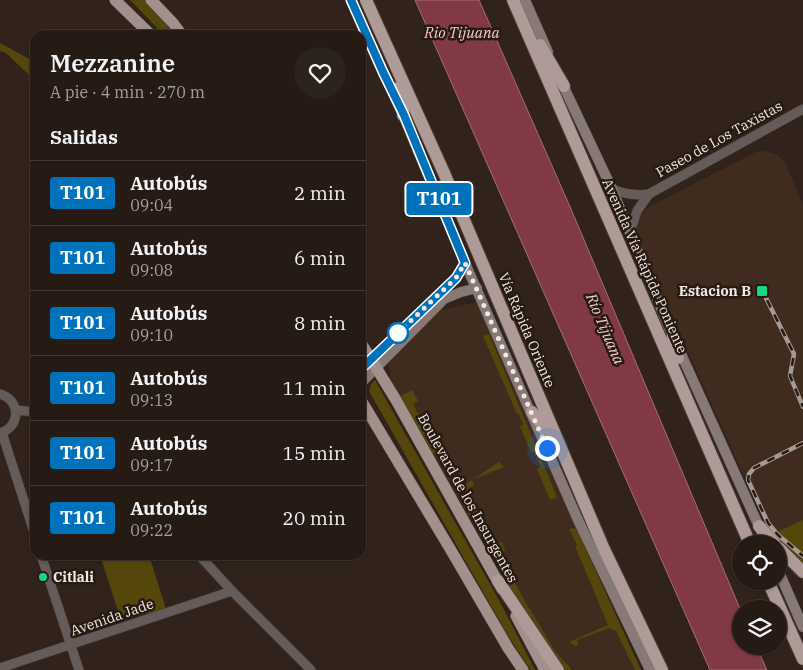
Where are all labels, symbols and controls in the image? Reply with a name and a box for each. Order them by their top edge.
water label: Rio Tijuana [423,23,500,42]
text: Mezzanine [50,47,175,79]
button: heart [294,47,346,99]
text: A pie · 4 min · 270 m [50,82,205,102]
street label: Paseo de Los Taxistas [653,97,786,181]
text: Salidas [50,125,118,149]
text: Autobús [130,171,207,195]
street label: Avenida Vía Rápida Poniente [598,176,692,356]
text: T101 [60,181,105,204]
text: 2 min [294,181,346,205]
line badge: T101 [404,183,474,215]
text: T101 [416,187,462,210]
text: 09:04 [130,195,173,215]
text: Autobús [130,236,207,260]
text: T101 [60,246,105,269]
text: 6 min [294,246,346,270]
text: 09:08 [130,260,173,280]
street label: Vía Rápida Oriente [495,270,559,390]
place label: Estacion B [679,282,751,300]
marker: Estacion B [755,284,769,298]
water label: Río Tijuana [582,289,629,368]
text: Autobús [130,301,207,325]
text: T101 [60,311,105,334]
text: 8 min [294,311,346,335]
unlabelled marker [387,322,409,344]
text: 09:10 [130,325,173,345]
text: Autobús [130,366,207,390]
text: T101 [60,376,105,399]
text: 11 min [283,376,346,400]
text: 09:13 [130,390,173,410]
street label: Boulevard de los Insurgentes [414,410,522,586]
text: Autobús [130,431,207,455]
your location [535,436,560,461]
text: T101 [60,441,105,464]
text: 15 min [283,441,346,465]
text: 09:17 [130,455,173,475]
text: Autobús [130,496,207,520]
text: T101 [60,506,105,529]
text: 20 min [283,506,346,530]
text: 09:22 [130,520,173,540]
map controls [732,535,787,655]
button: locate [732,535,787,590]
place label: Citlali [53,568,94,586]
marker: Citlali [37,571,49,583]
street label: Avenida Jade [68,594,156,640]
button: layers [732,600,787,655]

